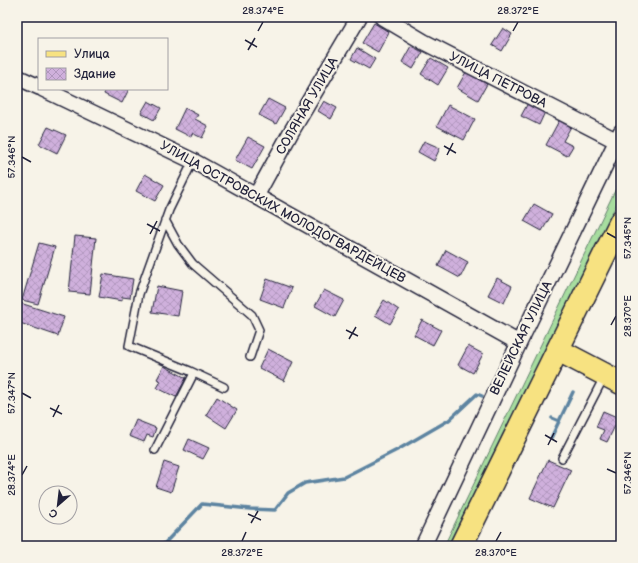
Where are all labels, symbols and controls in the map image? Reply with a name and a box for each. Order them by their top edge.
text: 28.374°E [242,5,284,17]
text: 28.372°E [497,5,539,17]
legend [38,38,168,90]
text: Улица [74,47,110,62]
street label: УЛИЦА ПЕТРОВА [447,49,549,112]
street label: СОЛЯНАЯ УЛИЦА [273,54,341,157]
text: Здание [74,67,116,82]
text: 57.346°N [6,136,18,178]
street label: УЛИЦА ОСТРОВСКИХ МОЛОДОГВАРДЕЙЦЕВ [157,138,409,286]
text: 57.345°N [622,217,634,259]
street label: ВЕЛЕЙСКАЯ УЛИЦА [486,278,556,398]
text: 28.370°E [622,295,634,337]
text: 57.347°N [6,372,18,414]
text: 57.346°N [622,452,634,494]
text: 28.374°E [6,454,18,496]
north arrow [38,485,78,525]
text: С [47,506,60,521]
text: 28.372°E [221,547,263,559]
text: 28.370°E [475,547,517,559]

